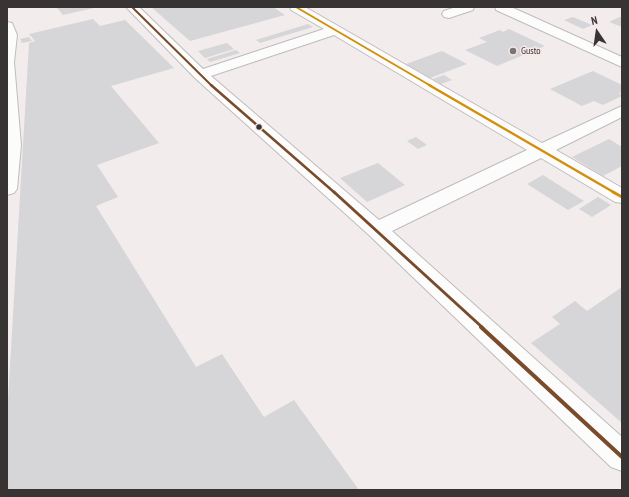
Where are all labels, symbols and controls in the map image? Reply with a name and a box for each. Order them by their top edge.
north arrow [577,12,617,52]
text: N [590,13,599,28]
place label: Gusto [521,45,541,57]
marker: Gusto [508,46,518,56]
unlabelled marker [254,122,264,132]

